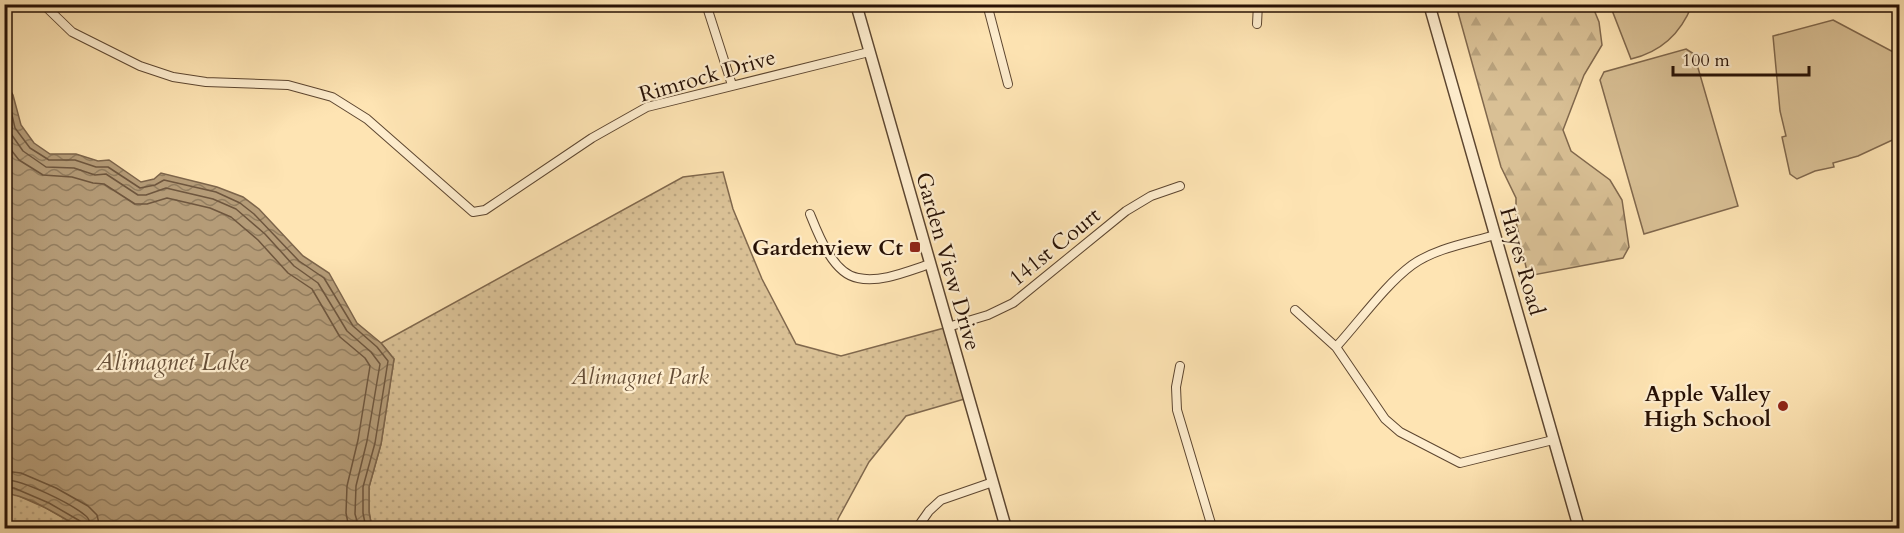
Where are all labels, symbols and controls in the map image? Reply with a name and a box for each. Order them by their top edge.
scale bar [1673,39,1810,77]
street label: Rimrock Drive [635,42,779,110]
text: 100 m [1682,48,1730,73]
street label: Garden View Drive [908,169,988,354]
street label: 141st Court [1003,201,1107,293]
street label: Hayes Road [1492,204,1552,319]
place label: Gardenview Ct [752,233,903,263]
marker: Gardenview Ct [908,240,922,254]
water label: Alimagnet Lake [95,346,249,379]
park label: Alimagnet Park [570,362,709,392]
place label: Apple Valley High School [1644,379,1772,434]
marker: Apple Valley High School [1776,399,1790,413]

